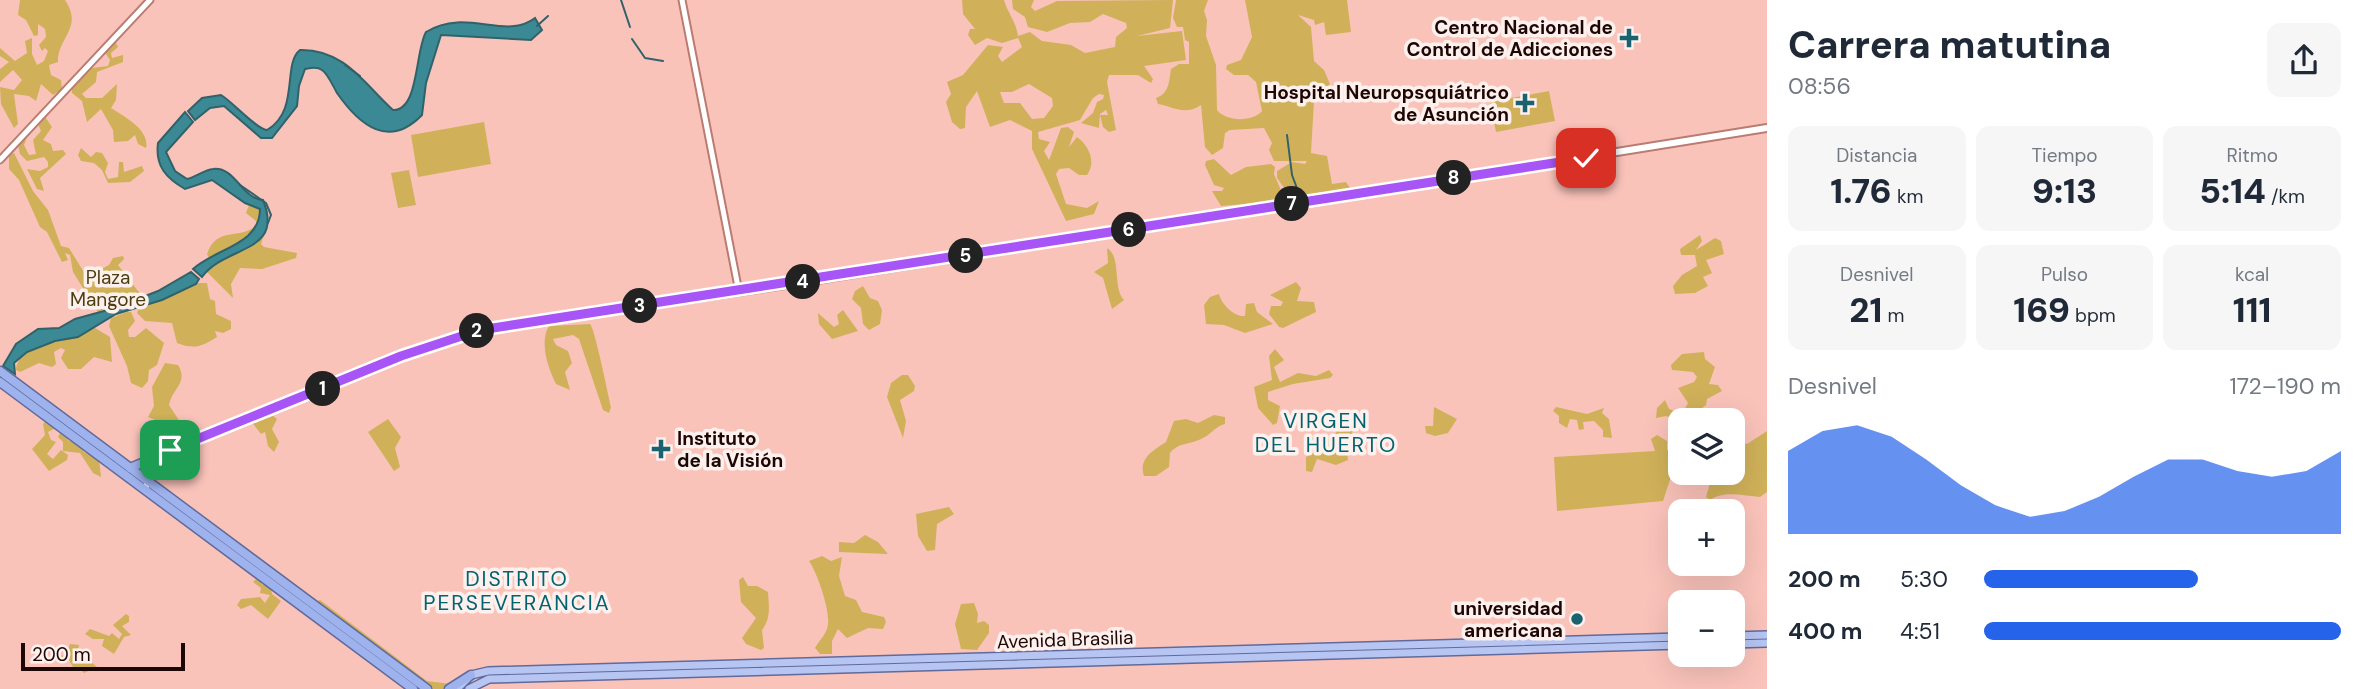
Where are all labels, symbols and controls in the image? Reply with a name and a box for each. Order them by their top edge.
place label: Centro Nacional de Control de Adicciones [1407,15,1613,62]
text: Carrera matutina [1788,20,2111,70]
button: share [2267,23,2341,97]
marker: Centro Nacional de Control de Adicciones [1619,28,1639,48]
text: 08:56 [1788,71,1851,101]
place label: Hospital Neuropsquiátrico de Asunción [1264,80,1509,127]
marker: Hospital Neuropsquiátrico de Asunción [1515,93,1535,113]
pin [1556,128,1616,188]
icon: check [1567,139,1605,177]
text: Distancia [1836,143,1917,168]
text: Tiempo [2031,143,2098,168]
text: Ritmo [2226,143,2278,168]
pin: 8 [1436,160,1472,196]
text: 8 [1447,165,1460,190]
text: 1.76 [1830,168,1892,214]
text: 9:13 [2032,168,2097,214]
text: 5:14 [2199,168,2266,214]
text: km [1892,184,1923,209]
text: /km [2266,184,2305,209]
pin: 7 [1274,186,1310,222]
text: 7 [1286,191,1297,216]
pin: 6 [1112,212,1146,247]
text: 6 [1122,217,1135,242]
pin: 5 [948,238,984,274]
text: 5 [960,243,971,268]
text: Desnivel [1840,262,1914,287]
text: Pulso [2041,262,2088,287]
text: kcal [2235,262,2269,287]
pin: 4 [786,264,820,300]
park label: Plaza Mangore [70,265,146,312]
text: 4 [796,269,809,294]
text: 21 [1849,287,1882,333]
text: 169 [2013,287,2070,333]
text: 111 [2233,287,2272,333]
pin: 3 [622,288,658,324]
text: 3 [634,293,645,318]
text: m [1882,303,1904,328]
text: bpm [2070,303,2116,328]
pin: 2 [460,314,494,348]
text: 2 [471,318,482,343]
text: Desnivel [1788,371,1877,401]
text: 172–190 m [2230,371,2341,401]
pin: 1 [306,372,340,406]
text: 1 [319,376,326,401]
district label: VIRGEN DEL HUERTO [1255,407,1397,459]
map controls [1668,408,1745,667]
button: layers [1668,408,1745,485]
pin [140,420,200,480]
place label: Instituto de la Visión [677,426,783,473]
icon: arrive [151,431,189,469]
marker: Instituto de la Visión [651,439,671,459]
button: + [1668,499,1745,576]
text: 200 m [1788,564,1861,594]
text: 5:30 [1900,564,1948,594]
district label: DISTRITO PERSEVERANCIA [423,565,611,617]
button: − [1668,590,1745,667]
place label: universidad americana [1454,596,1563,643]
marker: universidad americana [1569,611,1585,627]
text: 400 m [1788,616,1862,646]
text: 4:51 [1900,616,1940,646]
street label: Avenida Brasilia [996,625,1134,654]
scale bar [21,640,186,672]
text: 200 m [32,642,91,667]

